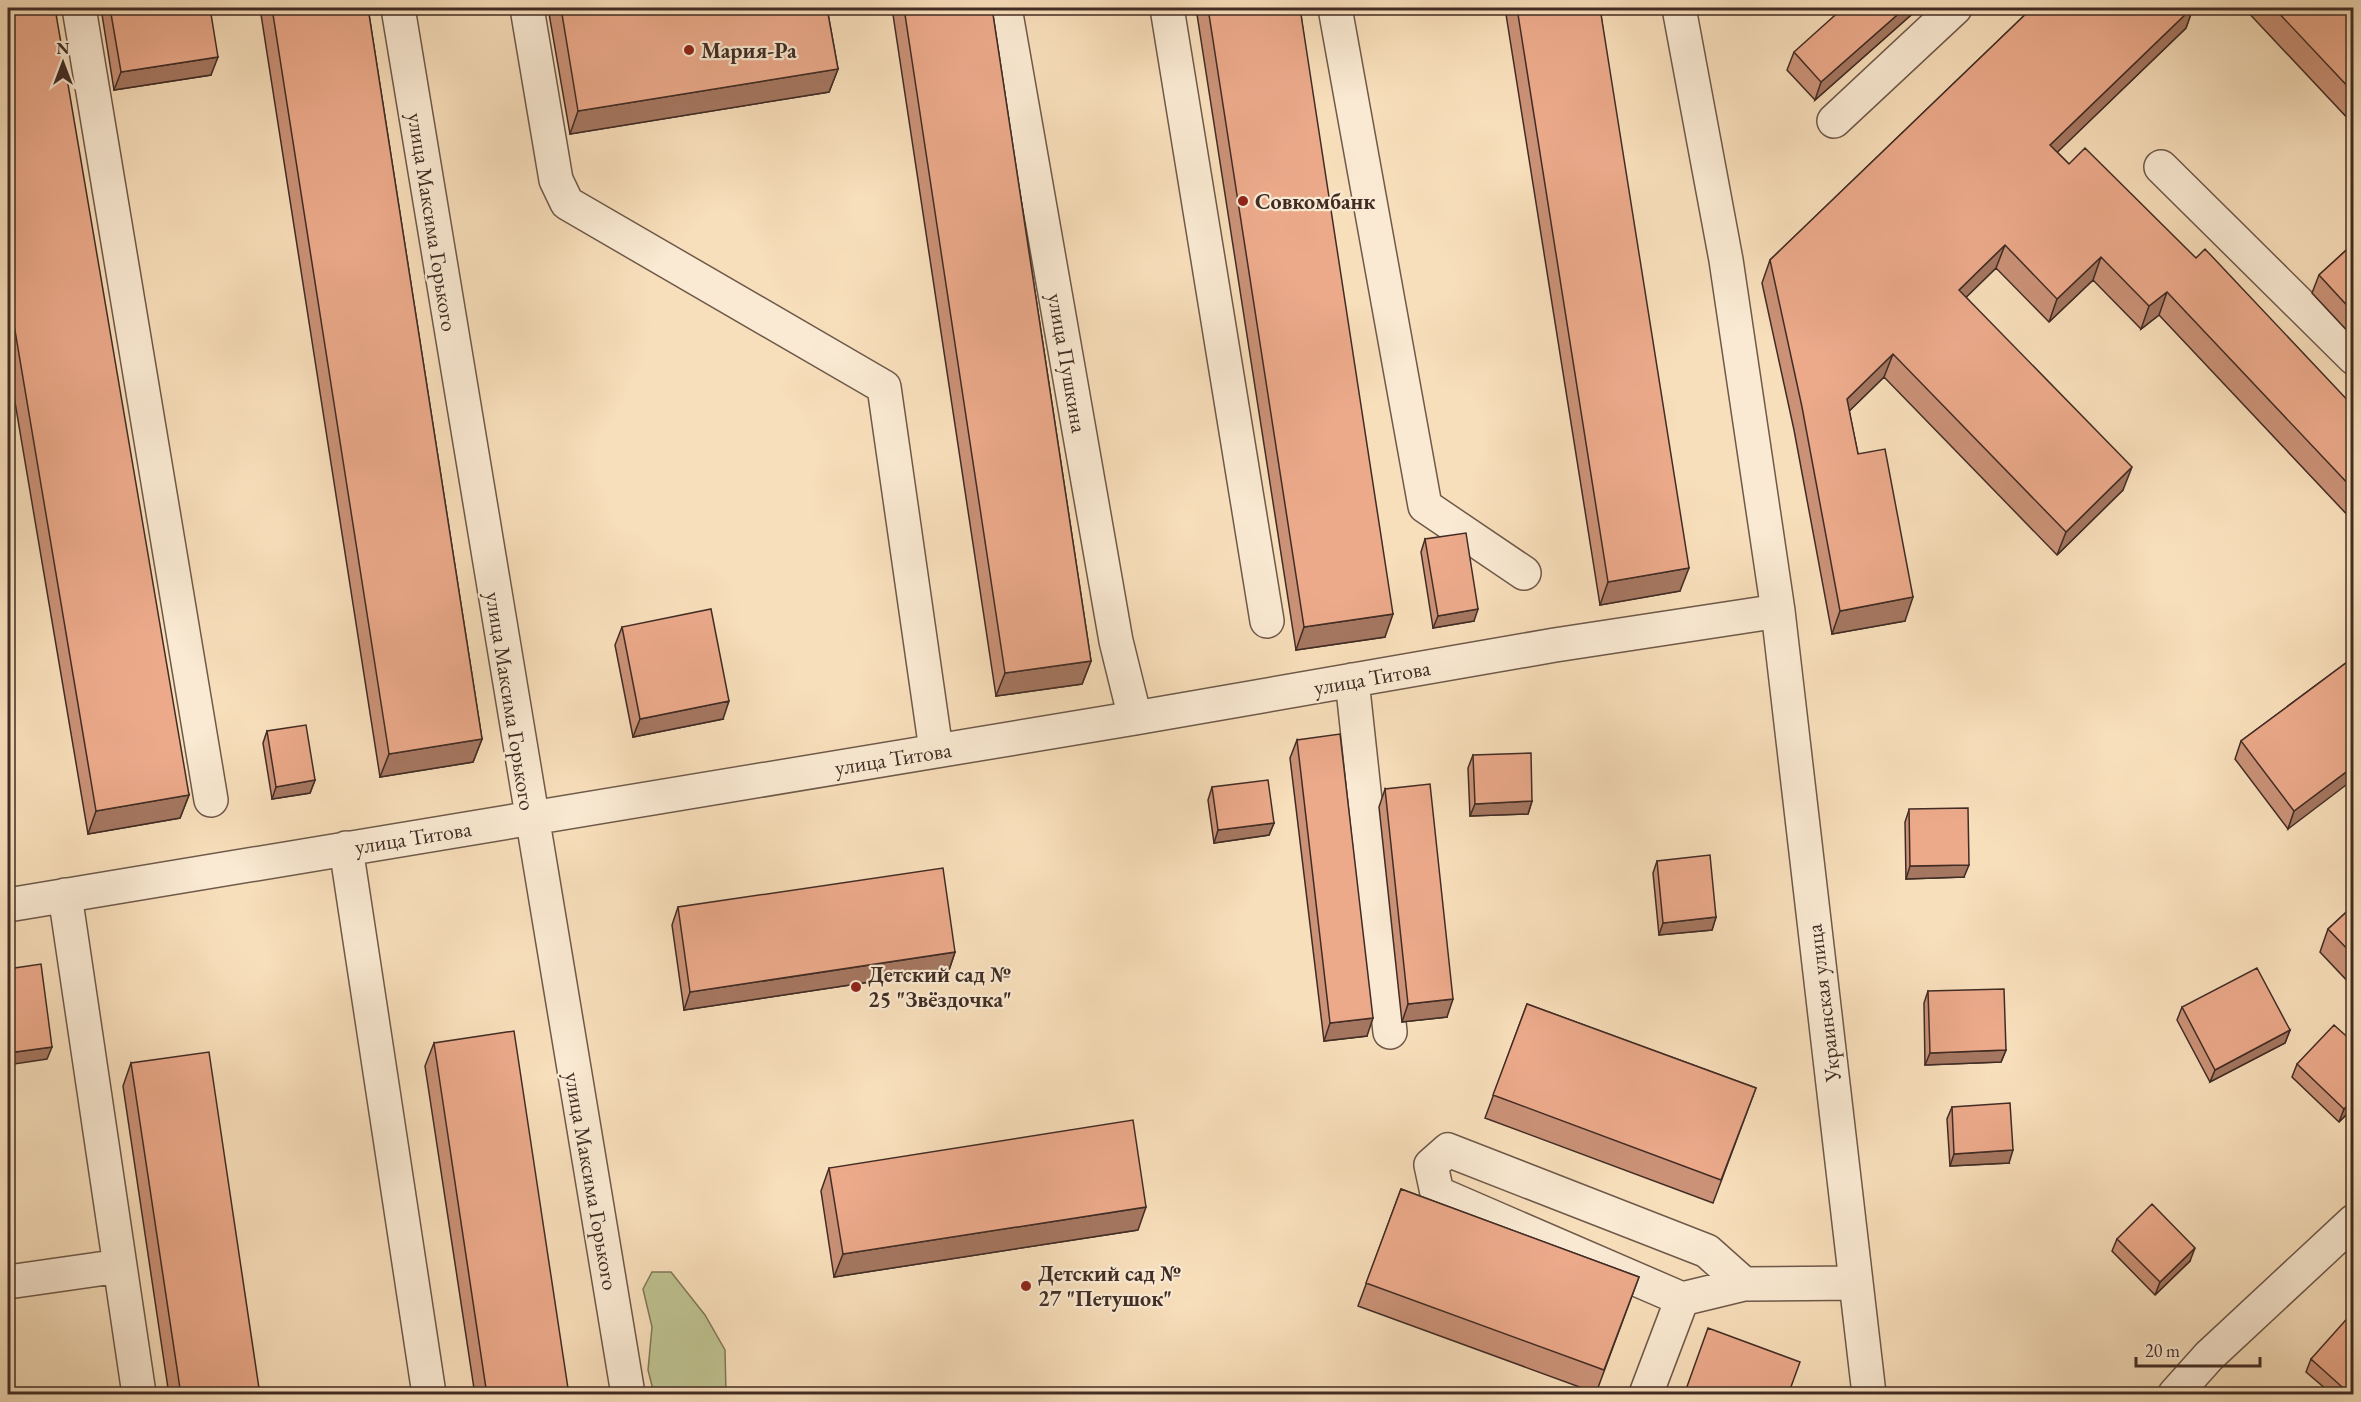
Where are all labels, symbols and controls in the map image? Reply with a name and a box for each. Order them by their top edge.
north arrow [33,33,93,93]
place label: Мария-Ра [701,36,797,65]
text: N [57,38,70,59]
marker: Мария-Ра [682,43,696,57]
street label: улица Максима Горького [401,111,464,334]
place label: Совкомбанк [1255,187,1376,216]
marker: Совкомбанк [1236,194,1250,208]
street label: улица Пушкина [1041,291,1094,435]
street label: улица Максима Горького [479,590,542,813]
street label: улица Титова [1311,653,1433,702]
street label: улица Титова [833,735,954,782]
street label: улица Титова [353,814,474,861]
street label: Украинская улица [1799,922,1848,1084]
place label: Детский сад № 25 "Звёздочка" [868,960,1012,1014]
marker: Детский сад № 25 "Звёздочка" [849,980,863,994]
street label: улица Максима Горького [558,1070,625,1293]
place label: Детский сад № 27 "Петушок" [1038,1259,1181,1313]
marker: Детский сад № 27 "Петушок" [1019,1279,1033,1293]
scale bar [2136,1330,2260,1368]
text: 20 m [2145,1339,2180,1362]

